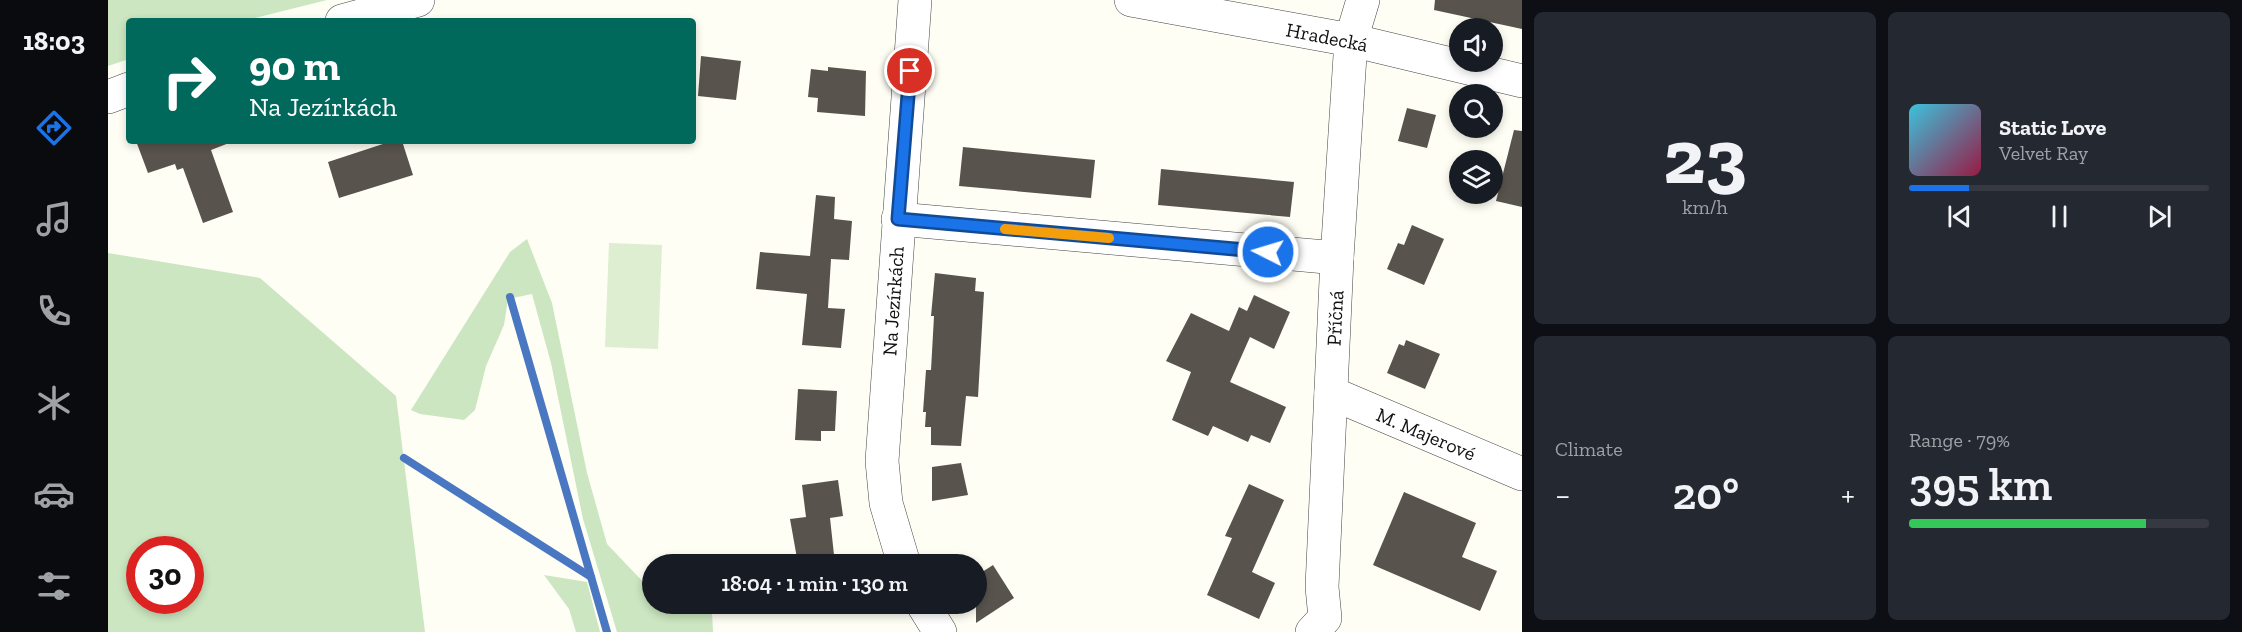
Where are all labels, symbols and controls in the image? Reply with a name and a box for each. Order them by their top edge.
street label: Hradecká [1284,17,1370,57]
map controls [1449,18,1503,204]
button: sound [1449,18,1503,72]
text: 18:03 [23,25,85,57]
text: 90 m [249,40,340,91]
icon: right [150,42,228,120]
pin [884,45,935,96]
icon: arrive [893,54,926,87]
button: search [1449,84,1503,138]
text: Na Jezírkách [249,91,397,123]
icon: directions [33,107,75,149]
text: 23 [1663,109,1747,203]
text: Static Love [1999,114,2106,141]
text: Velvet Ray [1999,141,2088,165]
button: layers [1449,150,1503,204]
text: km/h [1682,195,1728,219]
icon: music [33,198,75,240]
icon: previous [1943,200,1976,233]
icon: pause [2043,200,2076,233]
icon: next [2143,200,2176,233]
position arrow [1236,220,1300,284]
street label: Na Jezírkách [877,245,909,357]
street label: Příčná [1322,289,1348,347]
icon: phone [33,290,75,332]
icon: climate [33,382,75,424]
street label: M. Majerové [1373,402,1479,466]
text: Range · 79% [1909,428,2010,452]
text: Climate [1555,437,1623,461]
text: 395 km [1909,458,2052,512]
text: 20° [1672,467,1739,521]
icon: car [33,473,75,515]
text: − [1555,475,1570,514]
text: + [1841,475,1855,514]
speed limit sign: 30 [126,536,204,614]
icon: filters [33,565,75,607]
text: 18:04 · 1 min · 130 m [721,570,908,597]

